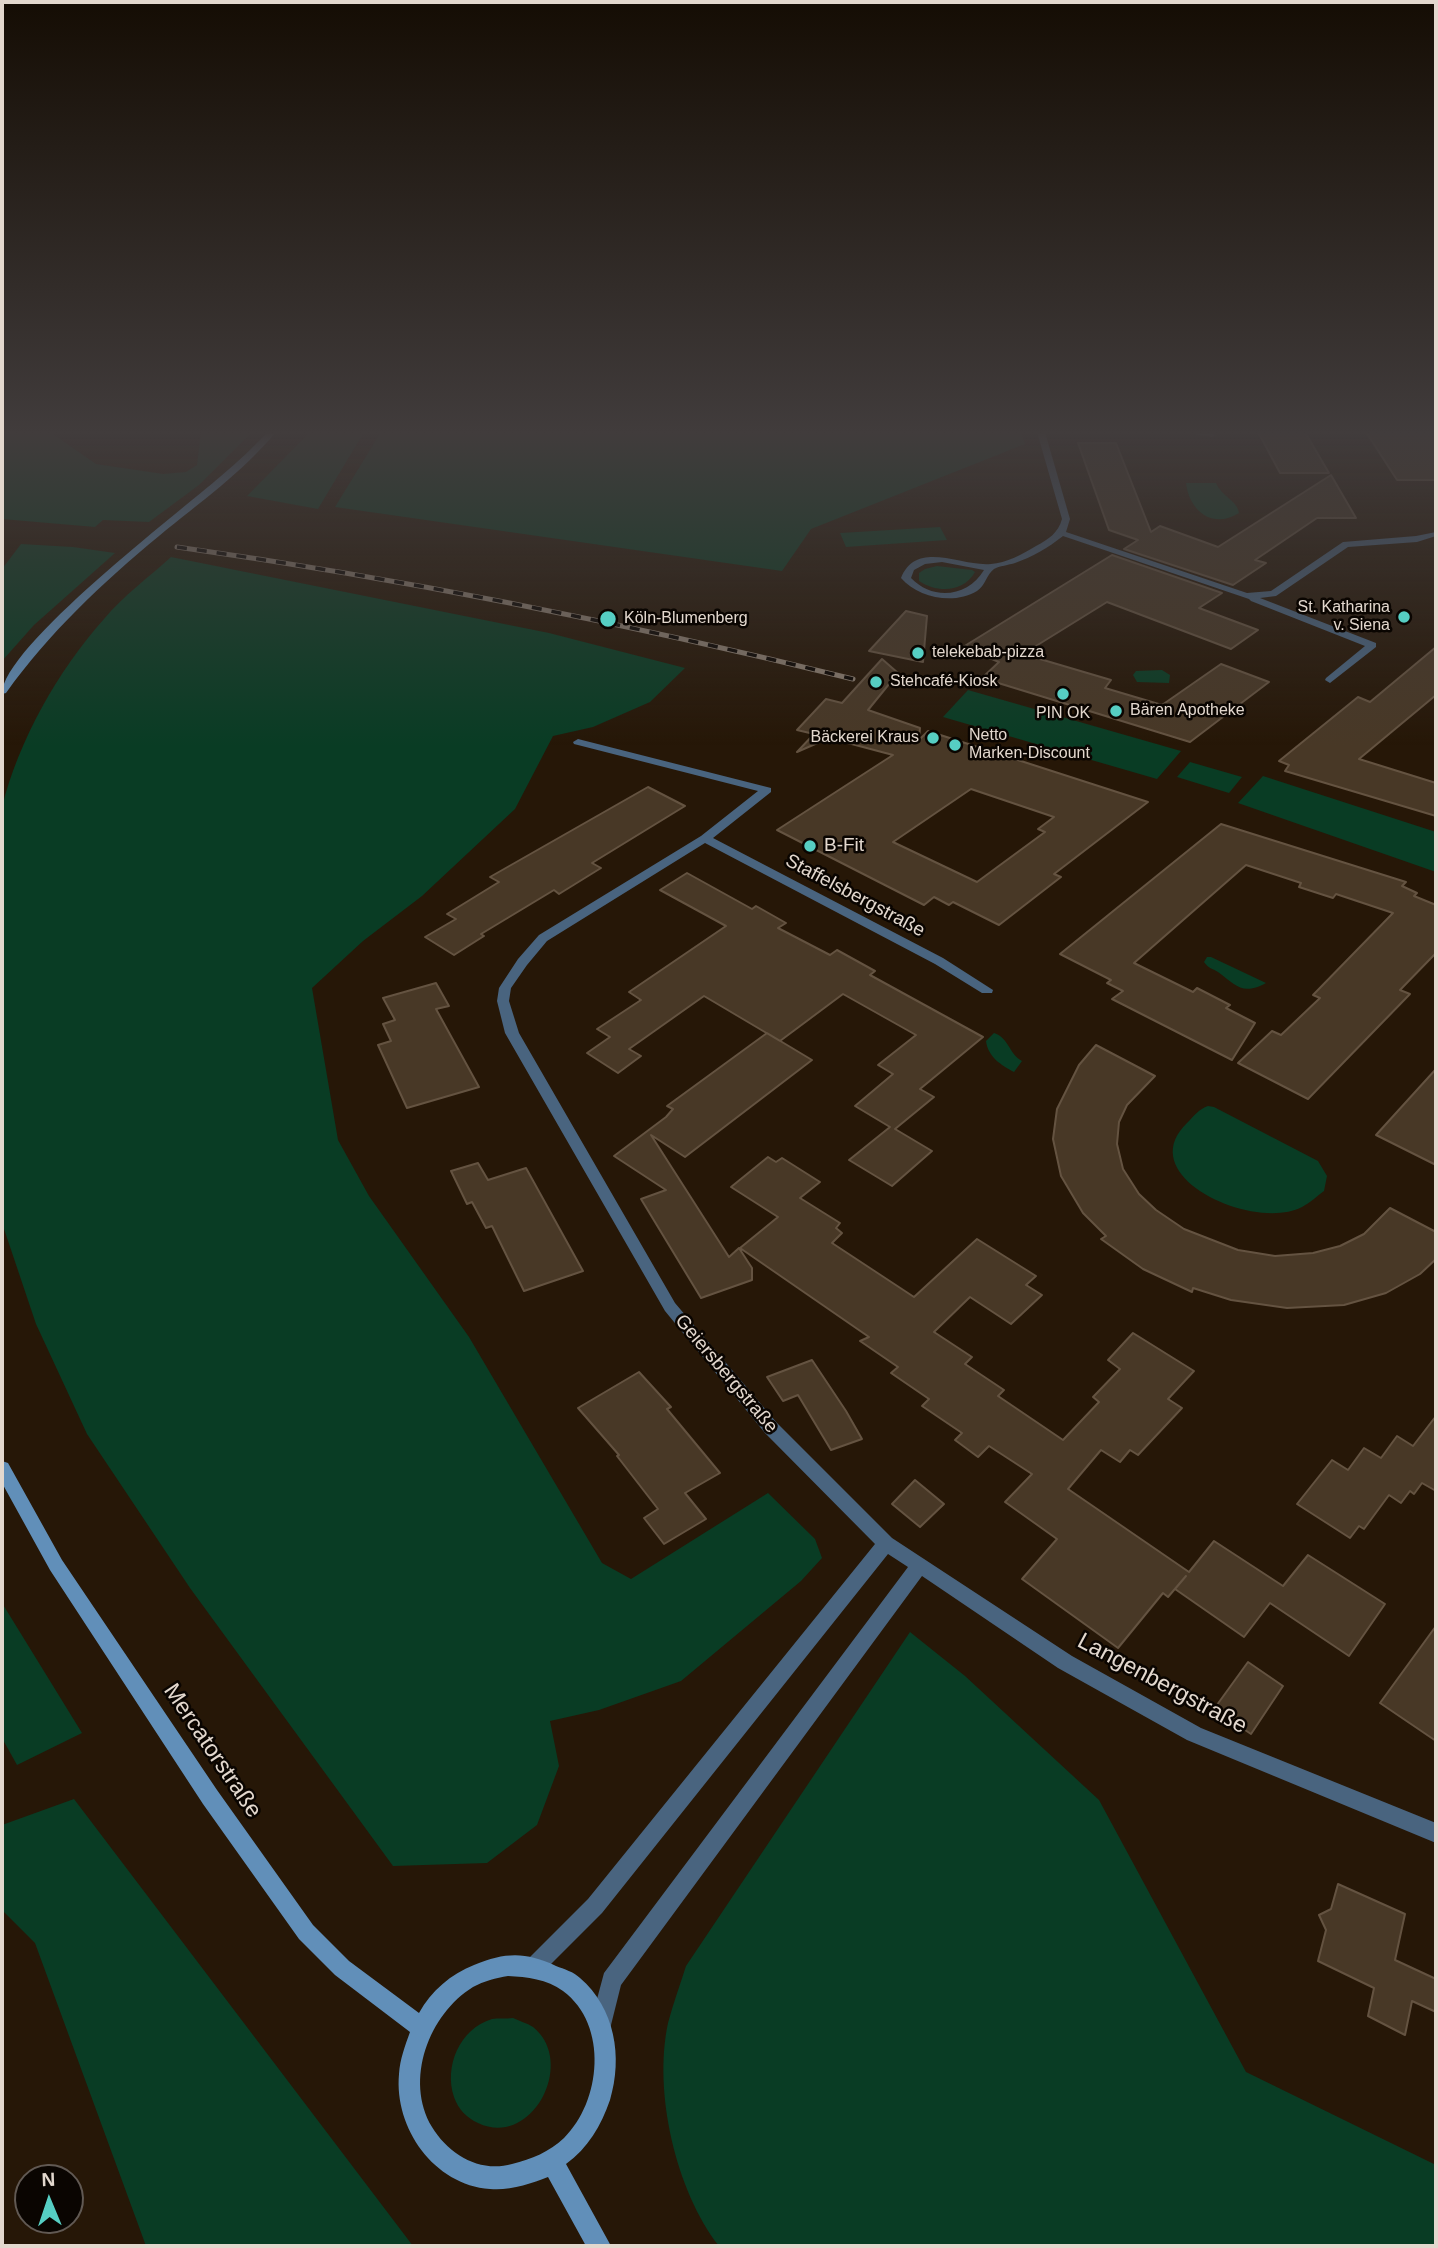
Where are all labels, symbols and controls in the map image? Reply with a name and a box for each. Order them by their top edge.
place label: St. Katharina v. Siena [1298,598,1390,636]
marker: Köln-Blumenberg [598,609,618,629]
place label: Köln-Blumenberg [624,609,748,629]
marker: St. Katharina v. Siena [1396,609,1412,625]
place label: telekebab-pizza [932,643,1044,663]
marker: telekebab-pizza [910,645,926,661]
place label: Stehcafé-Kiosk [890,672,998,692]
marker: Stehcafé-Kiosk [868,674,884,690]
marker: PIN OK [1055,686,1071,702]
place label: Bären Apotheke [1130,701,1245,721]
marker: Bären Apotheke [1108,703,1124,719]
place label: PIN OK [1036,704,1090,724]
place label: Netto Marken-Discount [969,726,1090,764]
place label: Bäckerei Kraus [811,728,919,748]
marker: Bäckerei Kraus [925,730,941,746]
marker: Netto Marken-Discount [947,737,963,753]
place label: B-Fit [824,835,864,857]
marker: B-Fit [802,838,818,854]
street label: Staffelsbergstraße [781,850,929,942]
street label: Geiersbergstraße [670,1310,782,1438]
street label: Langenbergstraße [1073,1628,1251,1740]
street label: Mercatorstraße [157,1679,267,1823]
north arrow [14,2164,84,2234]
text: N [41,2169,56,2190]

